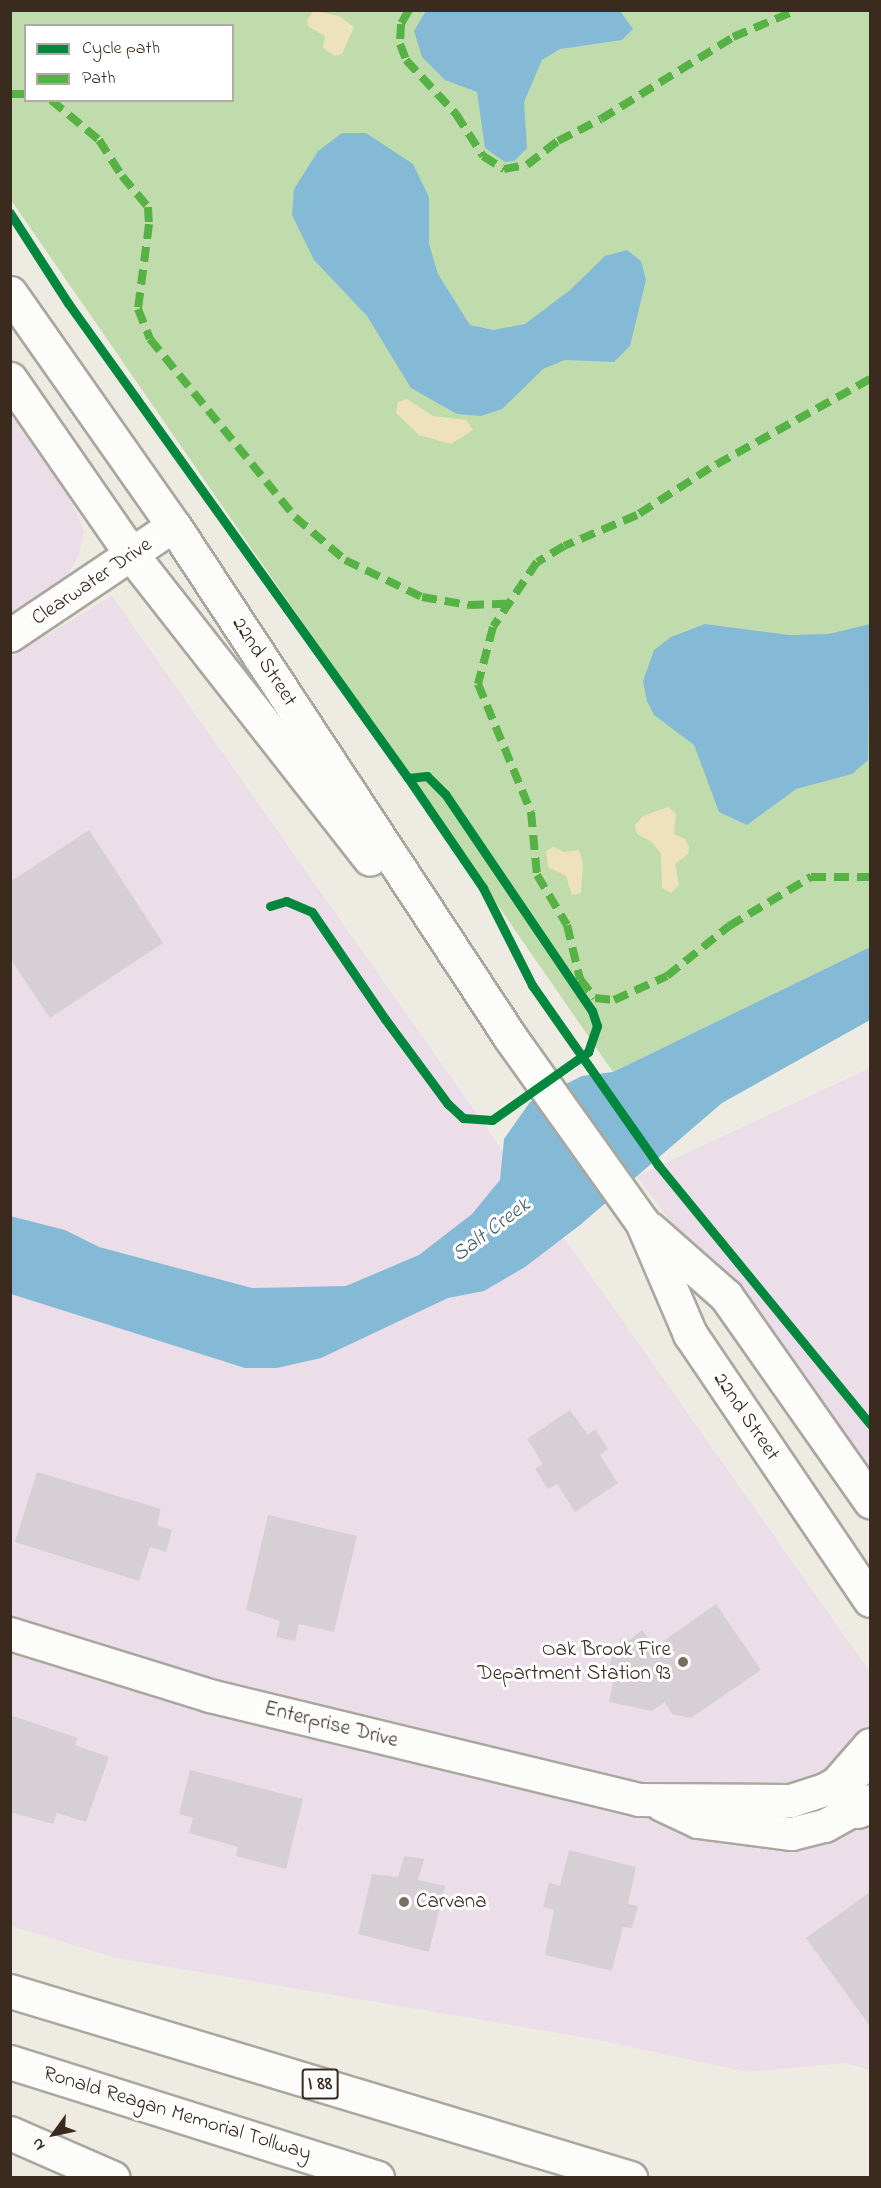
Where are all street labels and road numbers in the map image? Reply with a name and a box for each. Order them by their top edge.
street label: Clearwater Drive [27,533,157,631]
street label: 22nd Street [226,613,302,711]
street label: 22nd Street [707,1368,785,1466]
street label: Enterprise Drive [262,1696,400,1754]
street label: Ronald Reagan Memorial Tollway [40,2061,314,2167]
road number: I 88 [300,2067,340,2101]

